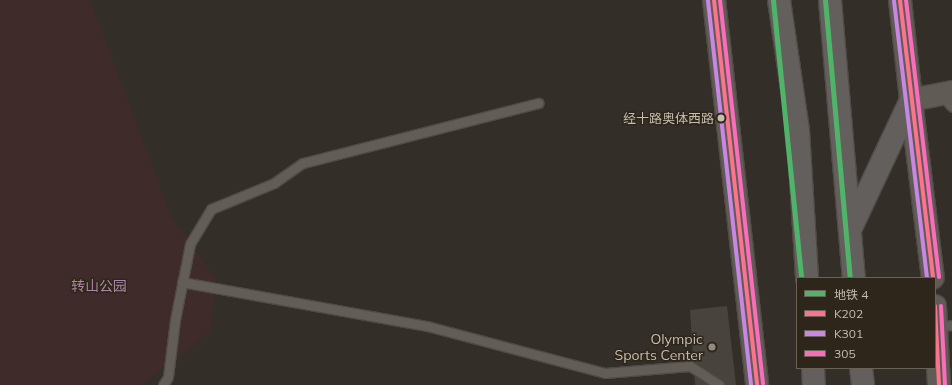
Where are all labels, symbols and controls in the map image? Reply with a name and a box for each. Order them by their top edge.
place label: 经十路奥体西路 [623,110,714,126]
marker: 经十路奥体西路 [716,113,726,123]
legend [796,277,936,369]
park label: 转山公园 [71,278,127,294]
text: 地铁 4 [834,287,868,302]
text: K202 [834,306,863,321]
text: K301 [834,326,863,341]
place label: Olympic Sports Center [615,331,703,364]
marker: Olympic Sports Center [706,341,718,353]
text: 305 [834,346,856,361]

